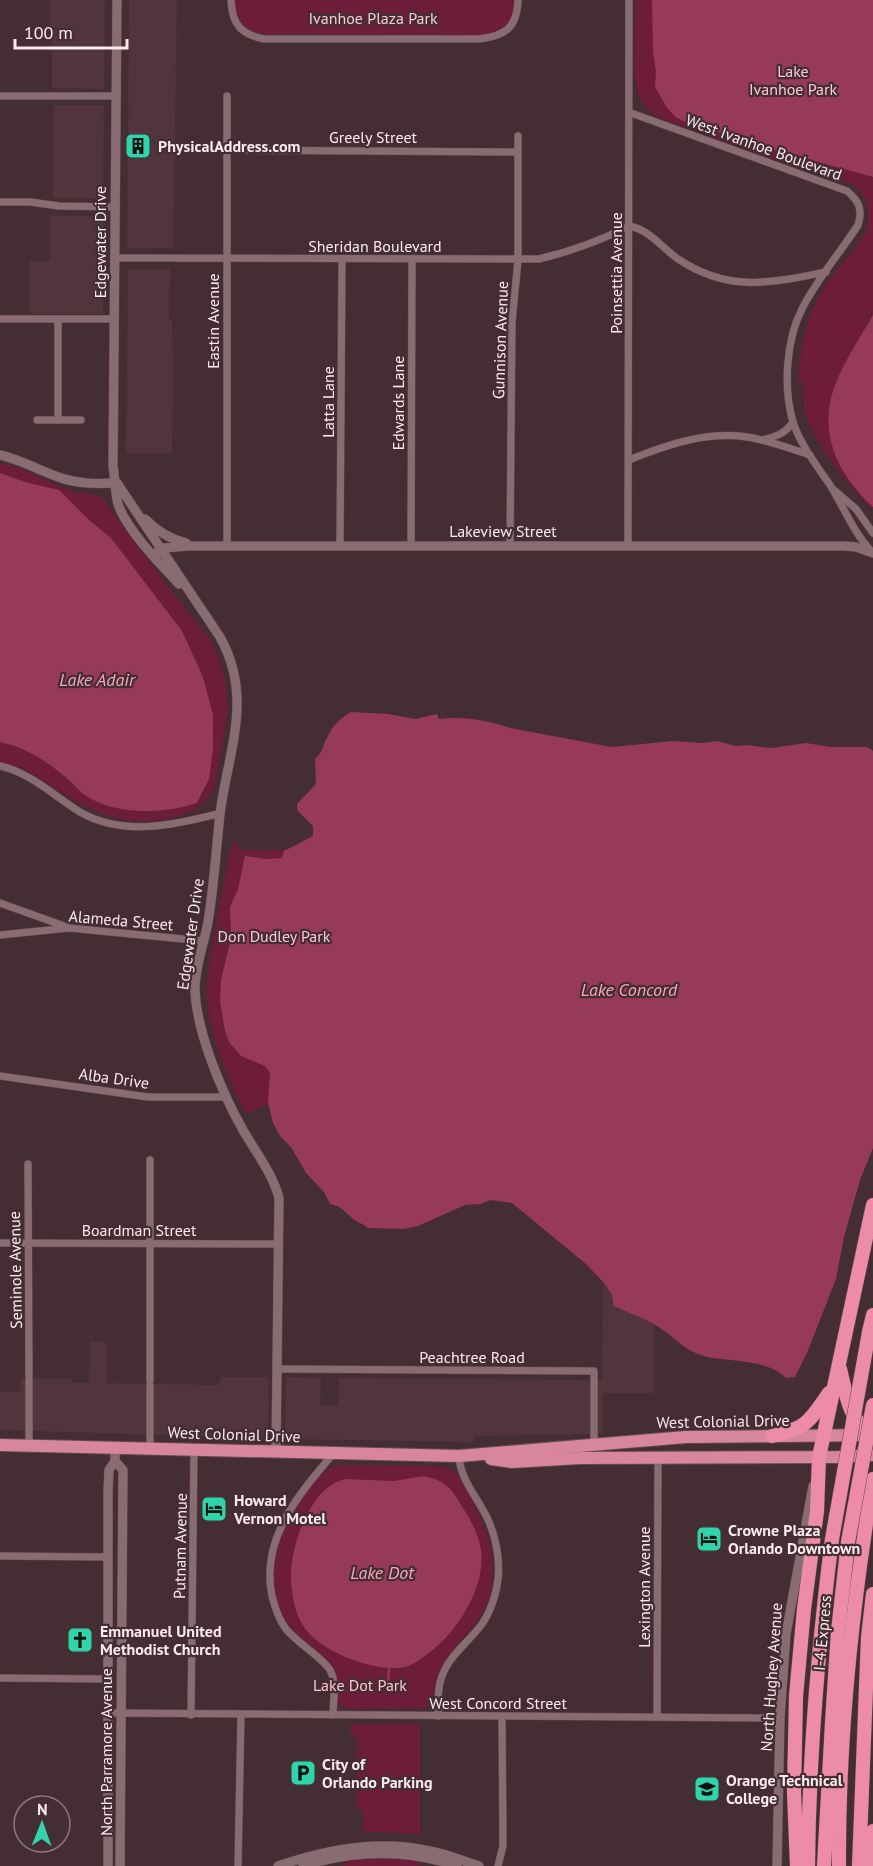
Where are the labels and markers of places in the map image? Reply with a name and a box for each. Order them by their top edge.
building icon: PhysicalAddress.com [123,131,153,161]
place label: PhysicalAddress.com [158,136,301,156]
place label: Howard Vernon Motel [233,1490,326,1528]
hotel icon: Howard Vernon Motel [199,1494,229,1524]
place label: Crowne Plaza Orlando Downtown [728,1520,860,1558]
hotel icon: Crowne Plaza Orlando Downtown [694,1524,724,1554]
place label: Emmanuel United Methodist Church [100,1621,222,1659]
church icon: Emmanuel United Methodist Church [65,1625,95,1655]
place label: City of Orlando Parking [322,1754,433,1792]
parking icon: City of Orlando Parking [288,1758,318,1788]
place label: Orange Technical College [726,1770,843,1808]
school or university icon: Orange Technical College [692,1774,722,1804]

